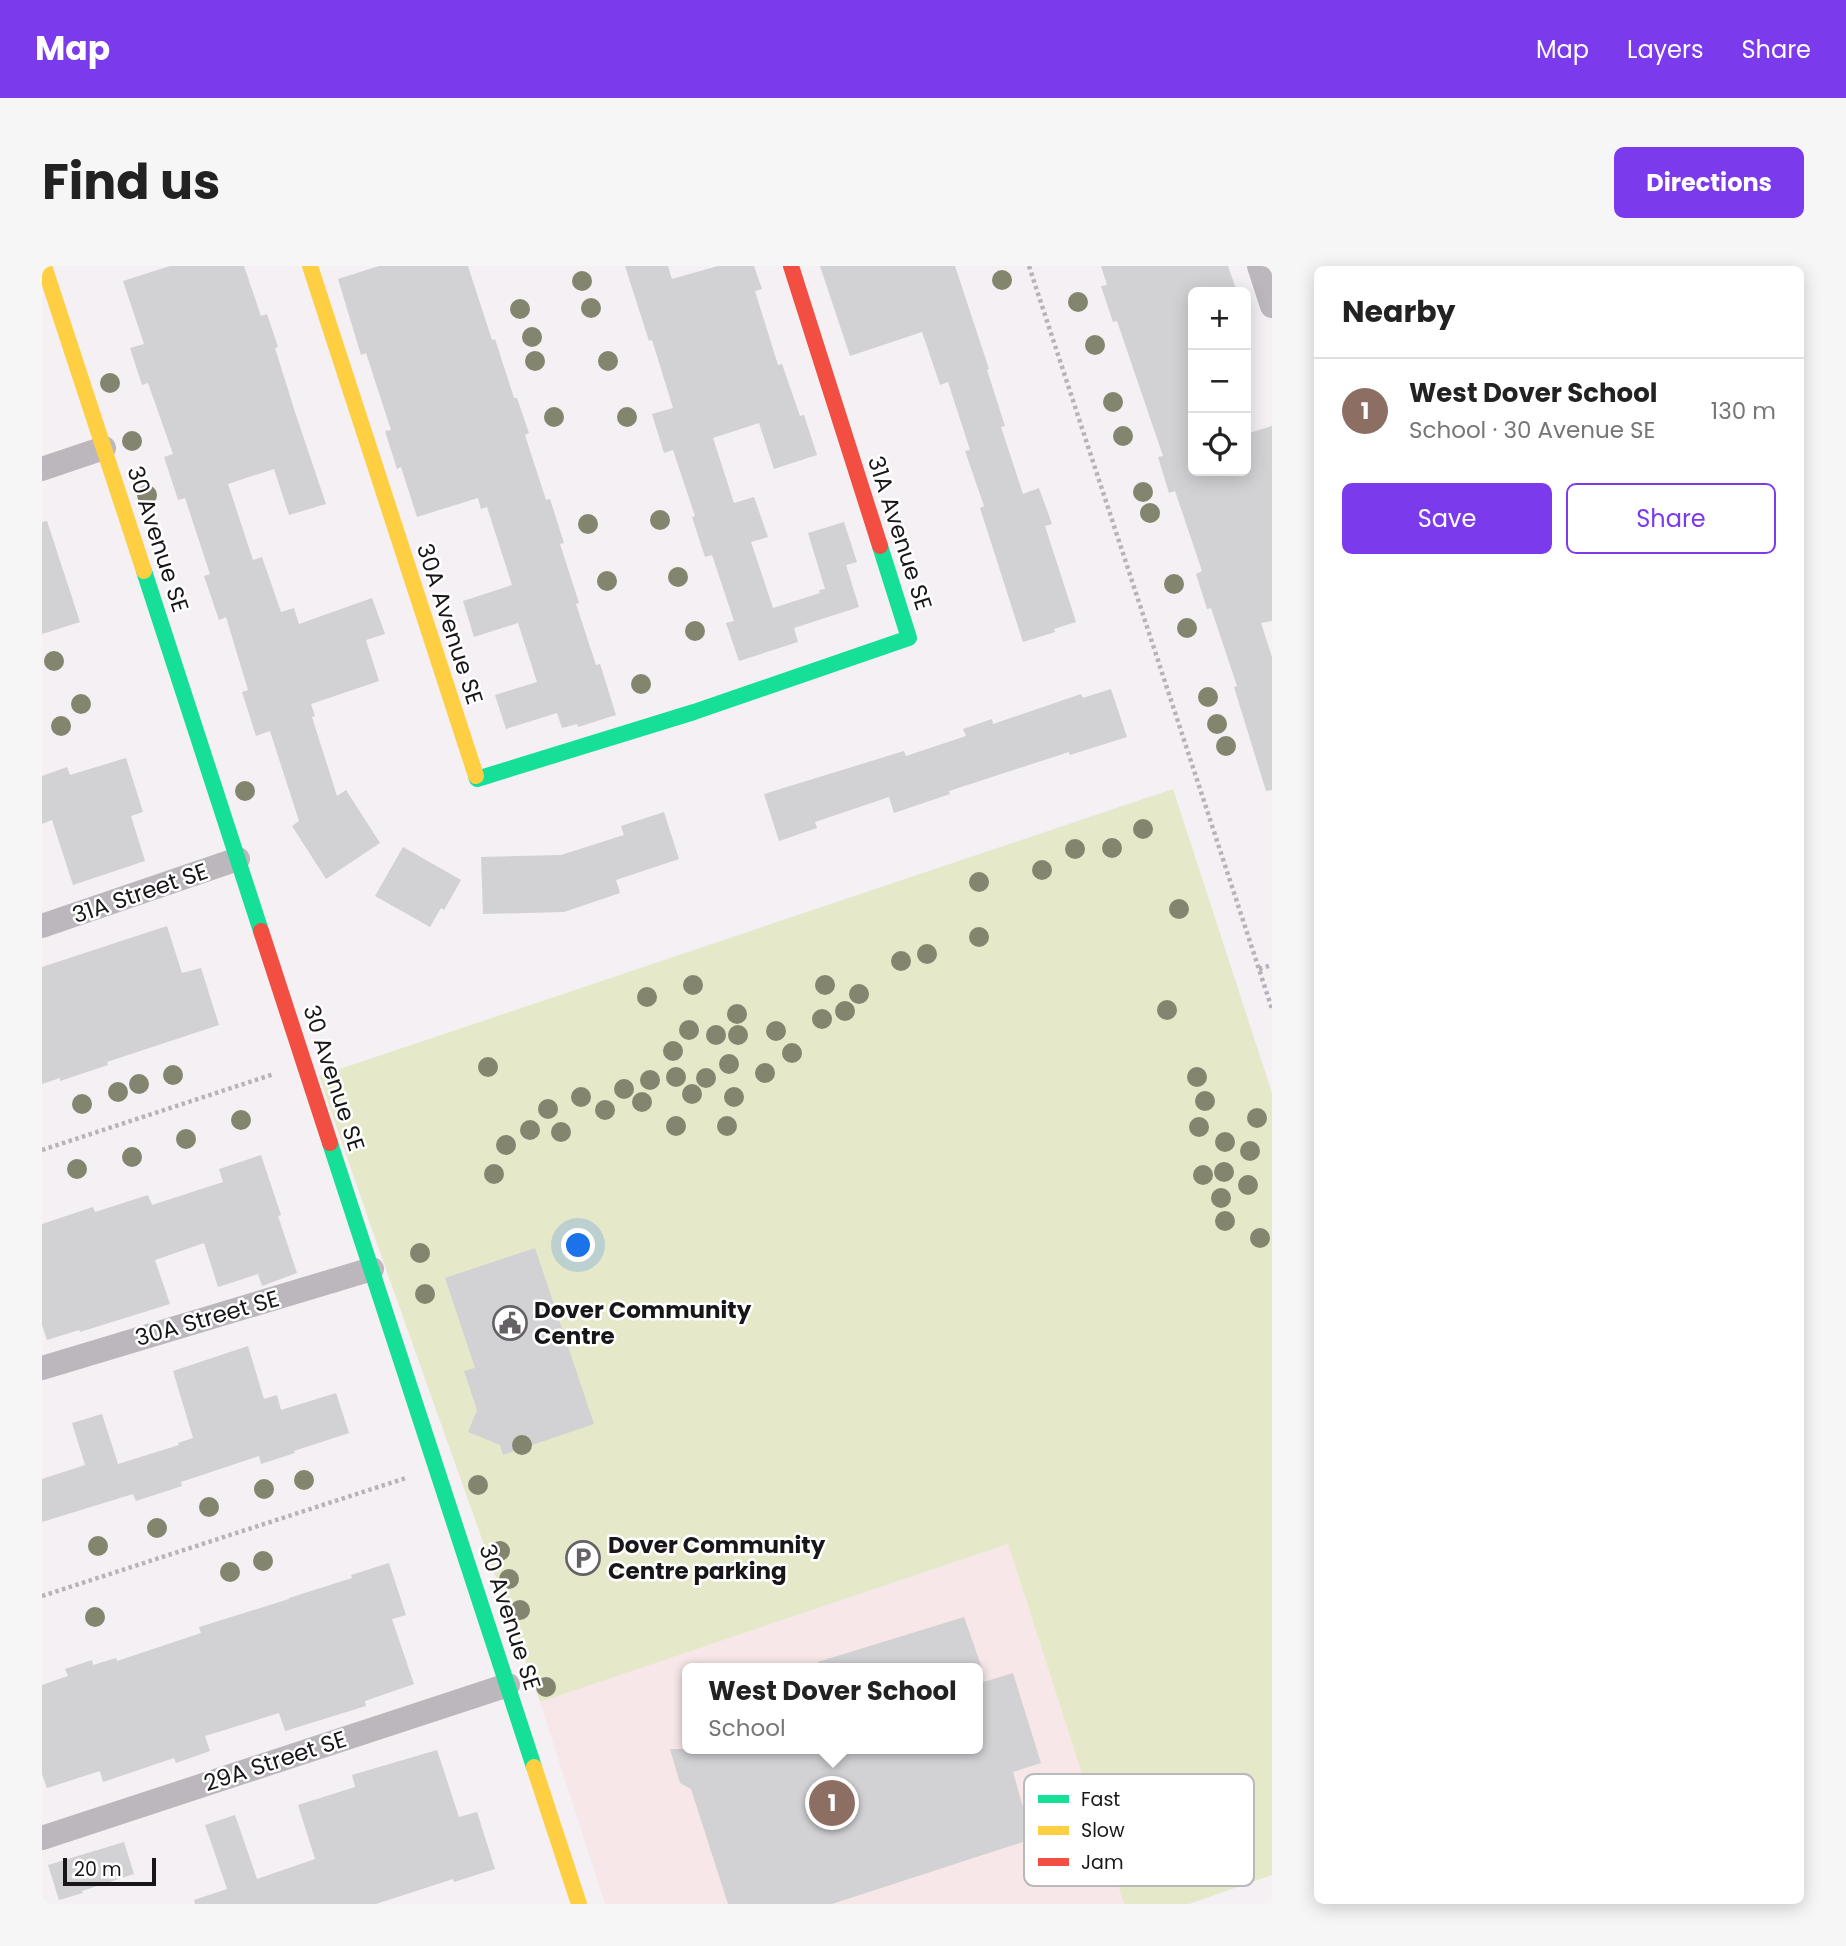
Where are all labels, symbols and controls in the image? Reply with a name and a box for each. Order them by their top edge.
text: Map [35,25,110,72]
text: Map [1536,33,1589,66]
text: Layers [1627,33,1703,66]
text: Share [1741,33,1811,66]
button: Directions [1614,147,1804,218]
text: Find us [42,148,220,216]
map controls [1188,287,1251,476]
button: + [1188,287,1251,350]
text: Nearby [1342,290,1456,333]
button: − [1188,350,1251,413]
text: West Dover School [1409,375,1657,411]
text: 1 [1361,395,1369,427]
text: 130 m [1711,395,1776,427]
button: locate [1188,413,1251,476]
text: School · 30 Avenue SE [1409,414,1655,446]
street label: 31A Avenue SE [860,452,940,614]
street label: 30 Avenue SE [119,462,197,616]
button: Save [1342,483,1552,554]
button: Share [1566,483,1776,554]
street label: 30A Avenue SE [409,539,491,709]
street label: 31A Street SE [68,855,212,931]
street label: 30 Avenue SE [295,1001,373,1155]
your location [561,1228,595,1262]
street label: 30A Street SE [131,1282,283,1354]
place label: Dover Community Centre [534,1294,752,1352]
public building icon: Dover Community Centre [491,1304,529,1342]
place label: Dover Community Centre parking [608,1529,826,1587]
parking icon: Dover Community Centre parking [564,1539,602,1577]
street label: 30 Avenue SE [471,1540,549,1694]
popup [682,1663,983,1754]
text: West Dover School [708,1673,957,1709]
text: School [708,1712,786,1744]
street label: 29A Street SE [200,1723,350,1799]
legend [1024,1774,1254,1886]
pin: 1 [809,1777,855,1829]
text: Fast [1081,1786,1120,1813]
text: Slow [1081,1817,1125,1844]
text: Jam [1081,1849,1123,1876]
scale bar [63,1855,156,1887]
text: 20 m [74,1856,122,1883]

